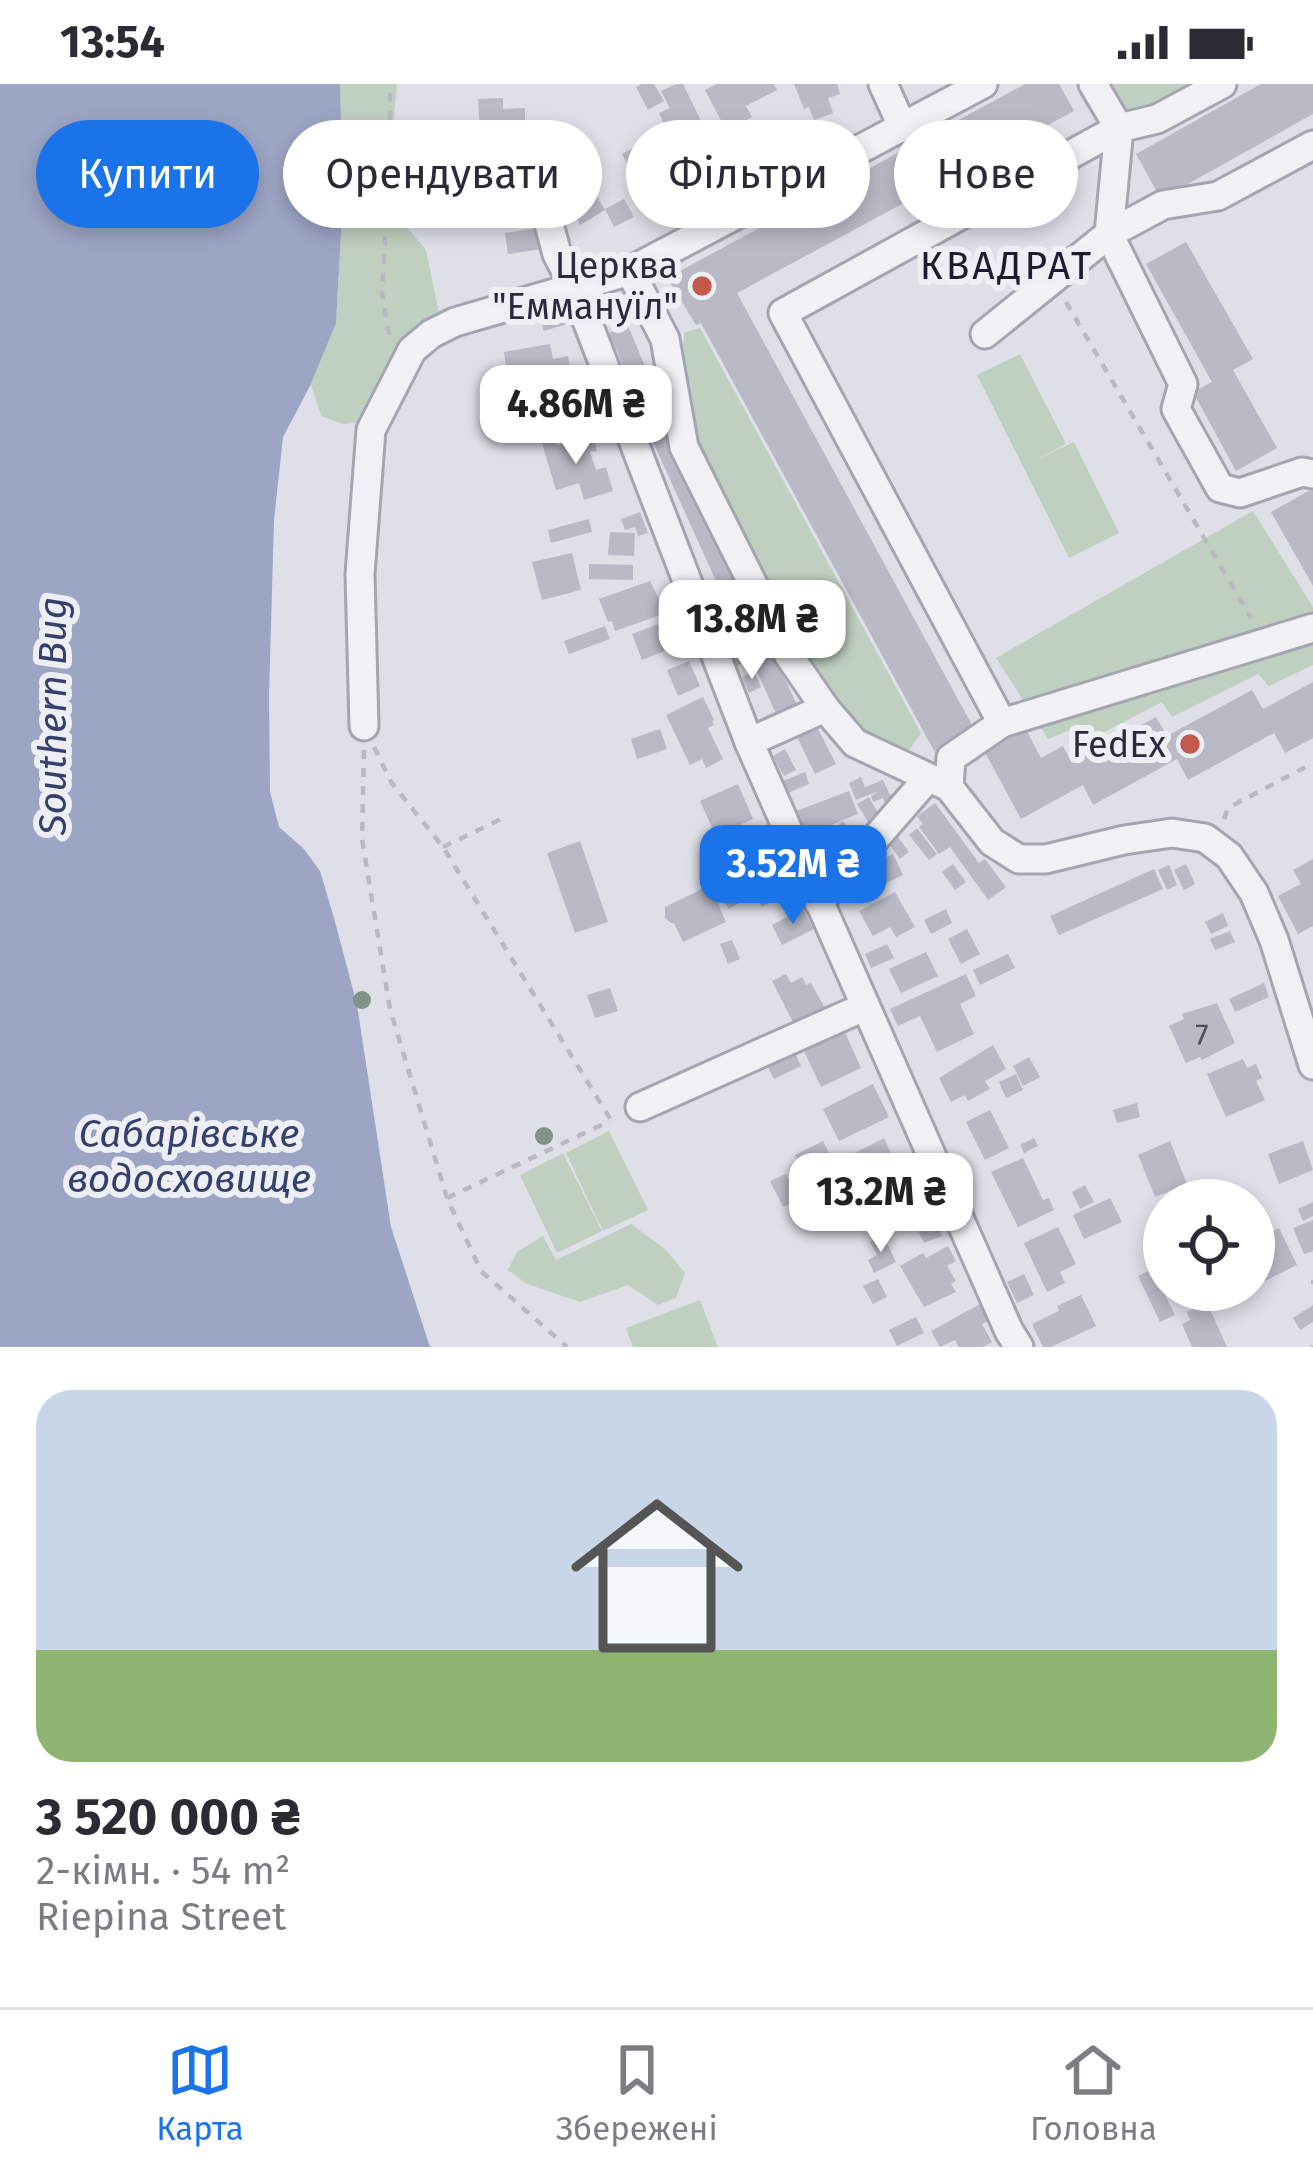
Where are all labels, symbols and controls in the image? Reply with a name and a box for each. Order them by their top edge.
text: 13:54 [60,15,165,69]
chip: Купити [36,120,259,228]
chip: Орендувати [283,120,602,228]
chip: Фільтри [626,120,870,228]
chip: Нове [894,120,1078,228]
district label: КВАДРАТ [920,243,1094,289]
place label: Церква "Еммануїл" [492,244,678,329]
marker: Церква "Еммануїл" [689,273,715,299]
pin: 4.86M ₴ [465,365,687,467]
text: 4.86M ₴ [507,381,645,427]
pin: 13.8M ₴ [641,580,863,682]
text: 13.8M ₴ [686,596,818,642]
water label: Southern Bug [30,597,76,836]
place label: FedEx [1072,723,1167,767]
marker: FedEx [1177,731,1203,757]
pin: 3.52M ₴ [682,825,904,927]
text: 3.52M ₴ [727,841,859,887]
house number: 7 [1195,1017,1209,1053]
water label: Сабарівське водосховище [67,1111,311,1202]
pin: 13.2M ₴ [770,1153,992,1255]
text: 13.2M ₴ [816,1169,946,1215]
map controls [1143,1179,1275,1311]
button: locate [1143,1179,1275,1311]
icon: home [549,1468,765,1684]
text: 3 520 000 ₴ [36,1786,300,1848]
text: 2-кімн. · 54 m² [36,1848,290,1894]
text: Riepina Street [36,1894,286,1940]
tab: Карта [156,2037,244,2149]
tab: Збережені [556,2037,718,2149]
tab: Головна [1030,2037,1157,2149]

